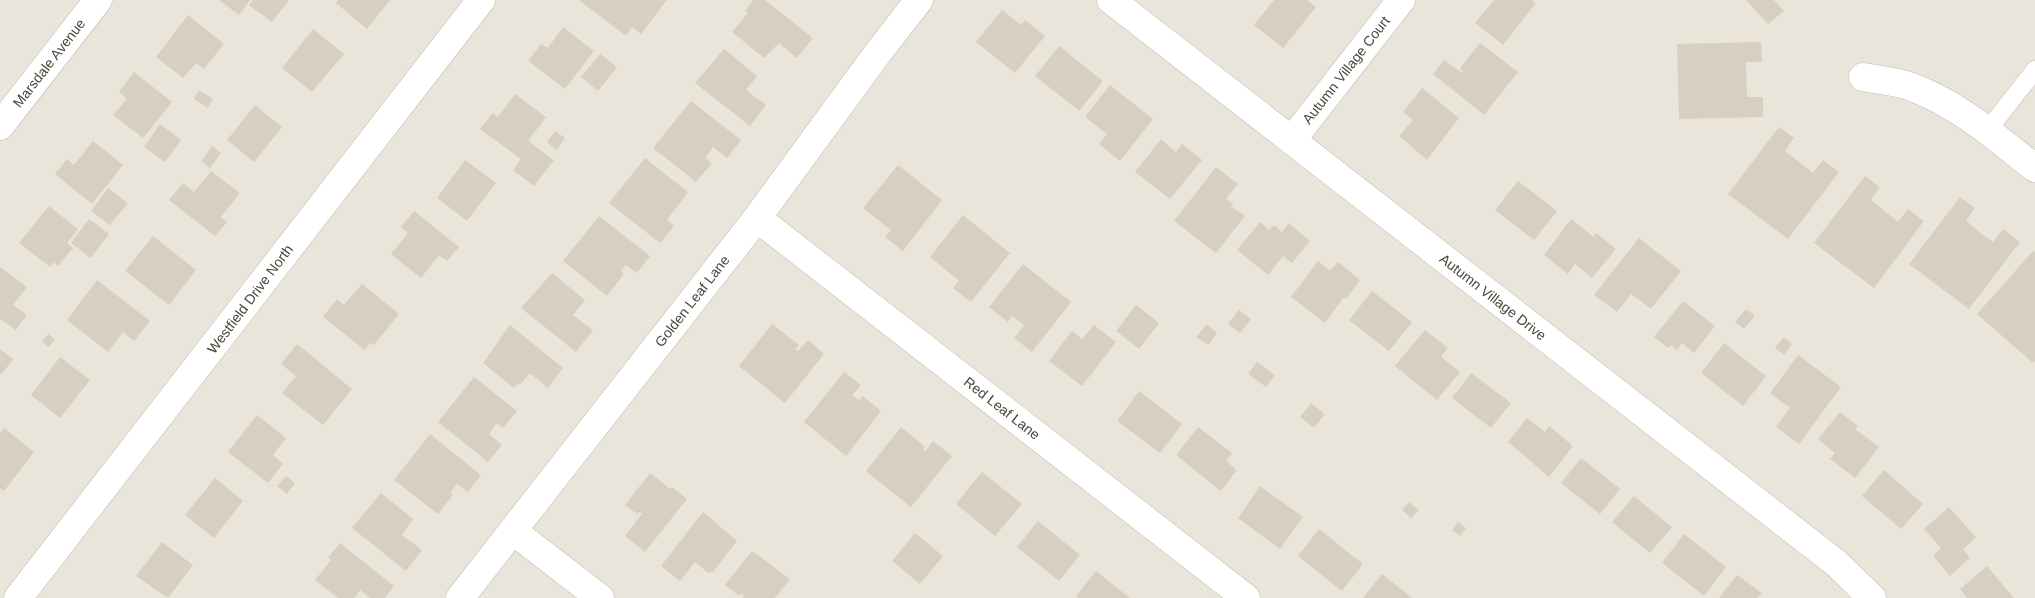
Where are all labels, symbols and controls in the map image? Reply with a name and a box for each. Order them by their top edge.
street label: Autumn Village Court [1299,13,1393,127]
street label: Marsdale Avenue [9,15,89,110]
street label: Westfield Drive North [204,241,296,357]
street label: Autumn Village Drive [1437,251,1549,344]
street label: Golden Leaf Lane [651,252,733,350]
street label: Red Leaf Lane [961,373,1043,443]

